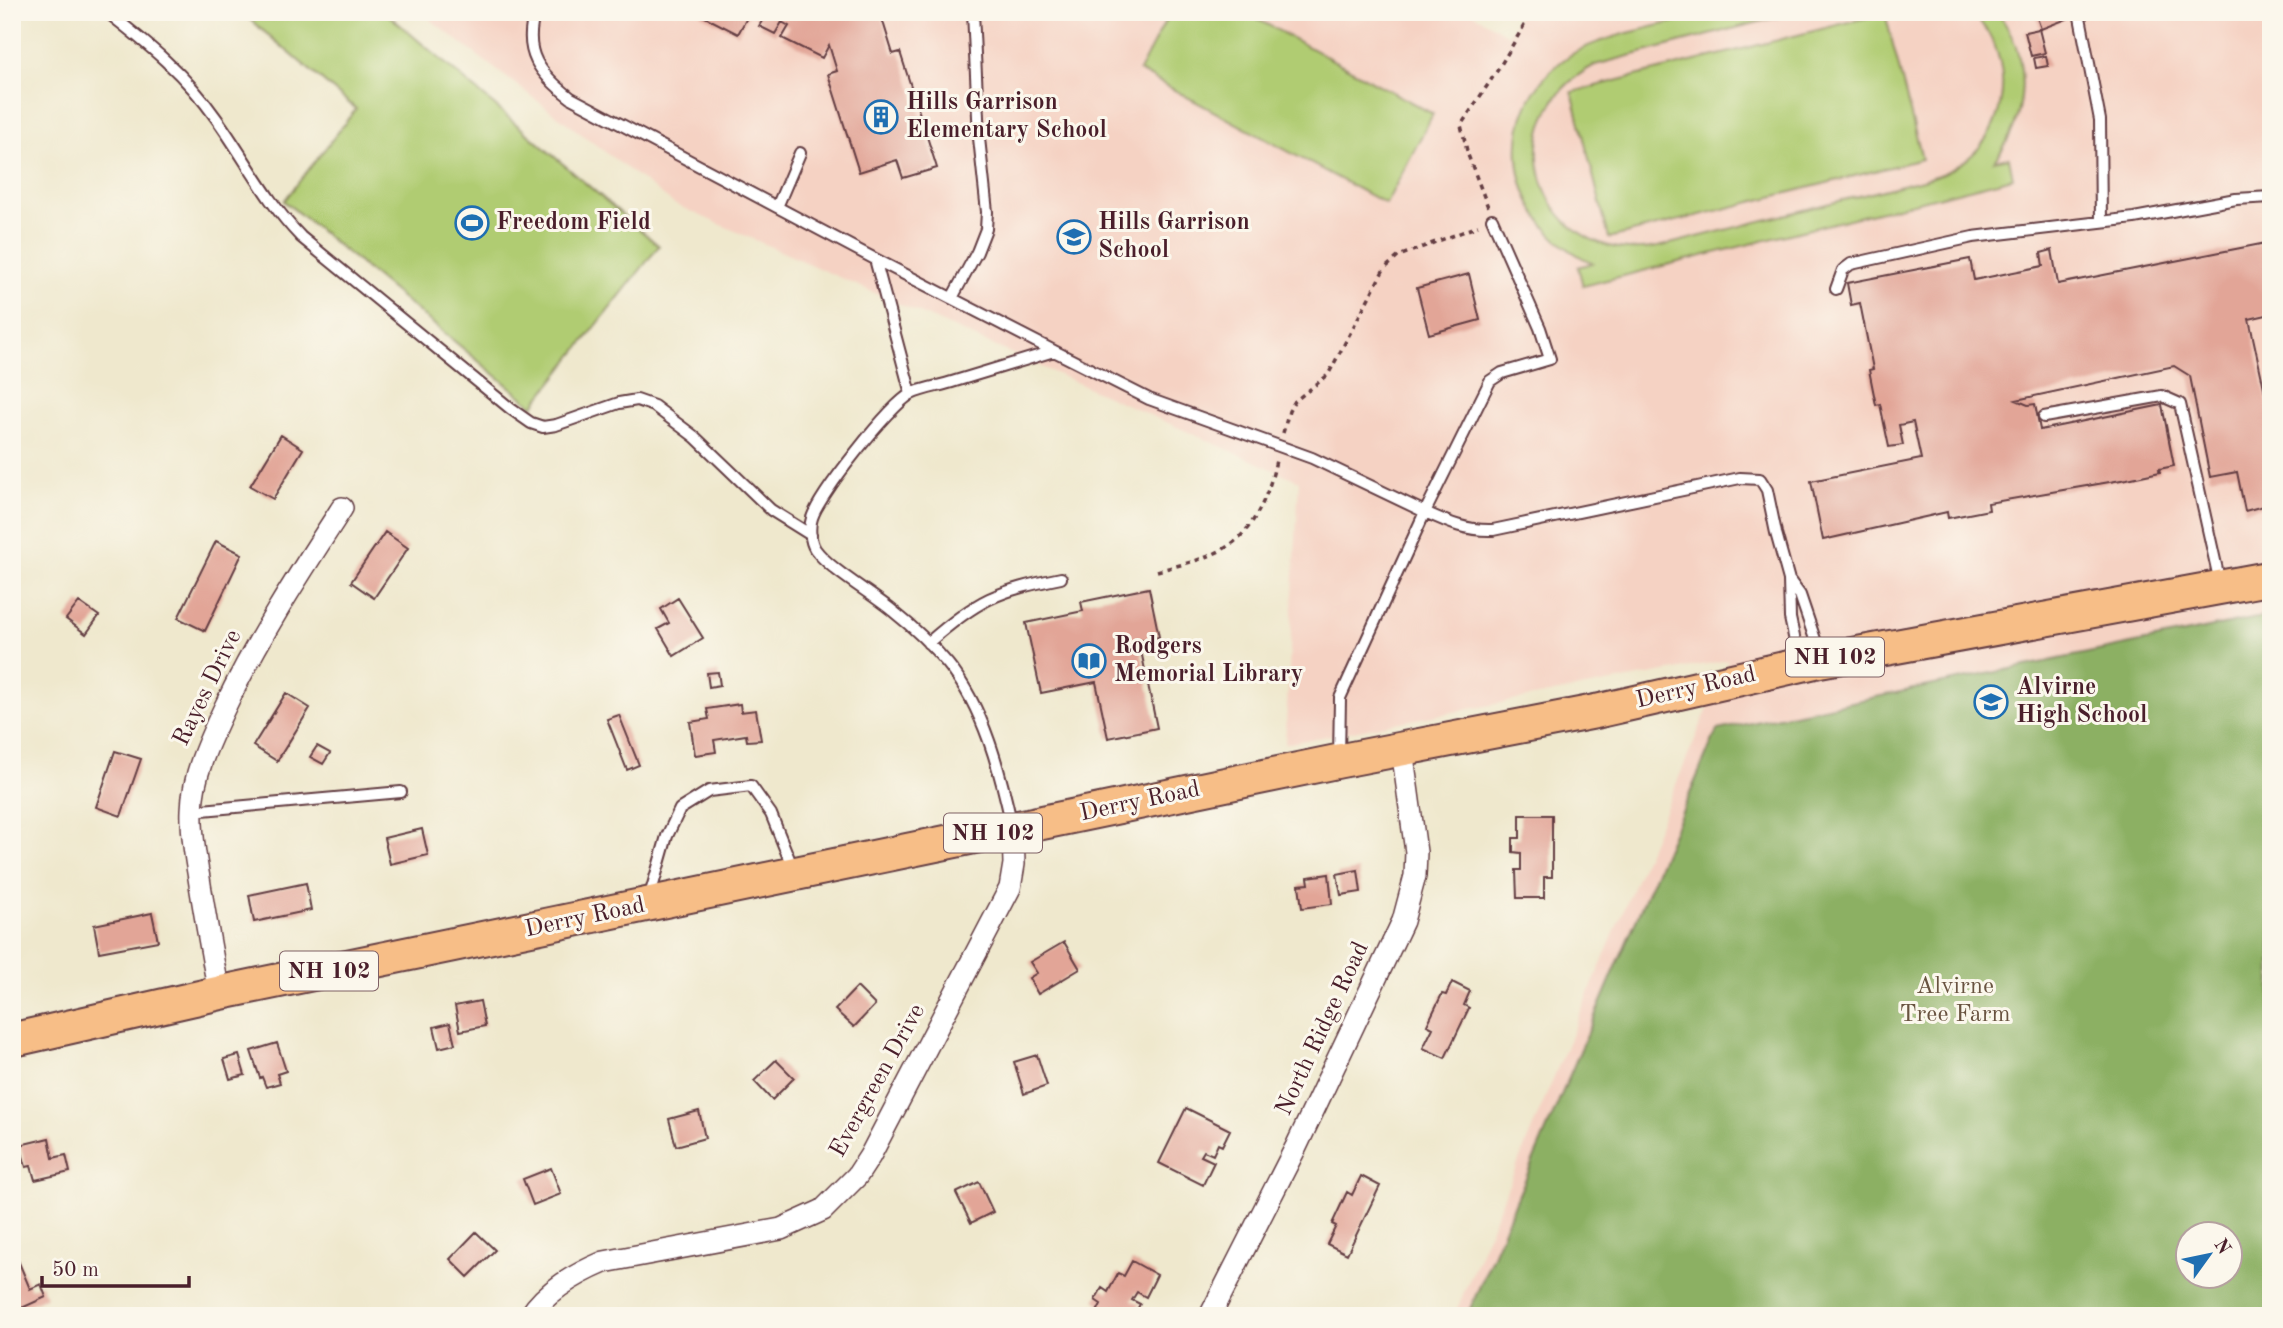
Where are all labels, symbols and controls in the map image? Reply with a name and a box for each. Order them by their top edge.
place label: Hills Garrison Elementary School [906,91,1107,143]
building icon: Hills Garrison Elementary School [862,98,900,136]
sports icon: Freedom Field [453,204,491,242]
place label: Freedom Field [496,211,651,235]
place label: Hills Garrison School [1098,211,1250,263]
school or university icon: Hills Garrison School [1055,218,1093,256]
street label: Rayes Drive [170,626,246,750]
place label: Rodgers Memorial Library [1114,635,1303,687]
road number: NH 102 [1786,638,1884,677]
library icon: Rodgers Memorial Library [1070,642,1108,680]
street label: Derry Road [1634,663,1758,713]
place label: Alvirne High School [2016,676,2147,728]
school or university icon: Alvirne High School [1972,683,2010,721]
street label: Derry Road [1078,778,1202,826]
road number: NH 102 [944,814,1042,852]
street label: Derry Road [523,894,647,942]
street label: North Ridge Road [1272,938,1374,1120]
road number: NH 102 [280,952,378,990]
park label: Alvirne Tree Farm [1899,975,2011,1027]
street label: Evergreen Drive [826,1000,930,1162]
north arrow [2174,1220,2244,1290]
text: N [2209,1236,2233,1259]
scale bar [42,1244,189,1288]
text: 50 m [52,1260,99,1281]

